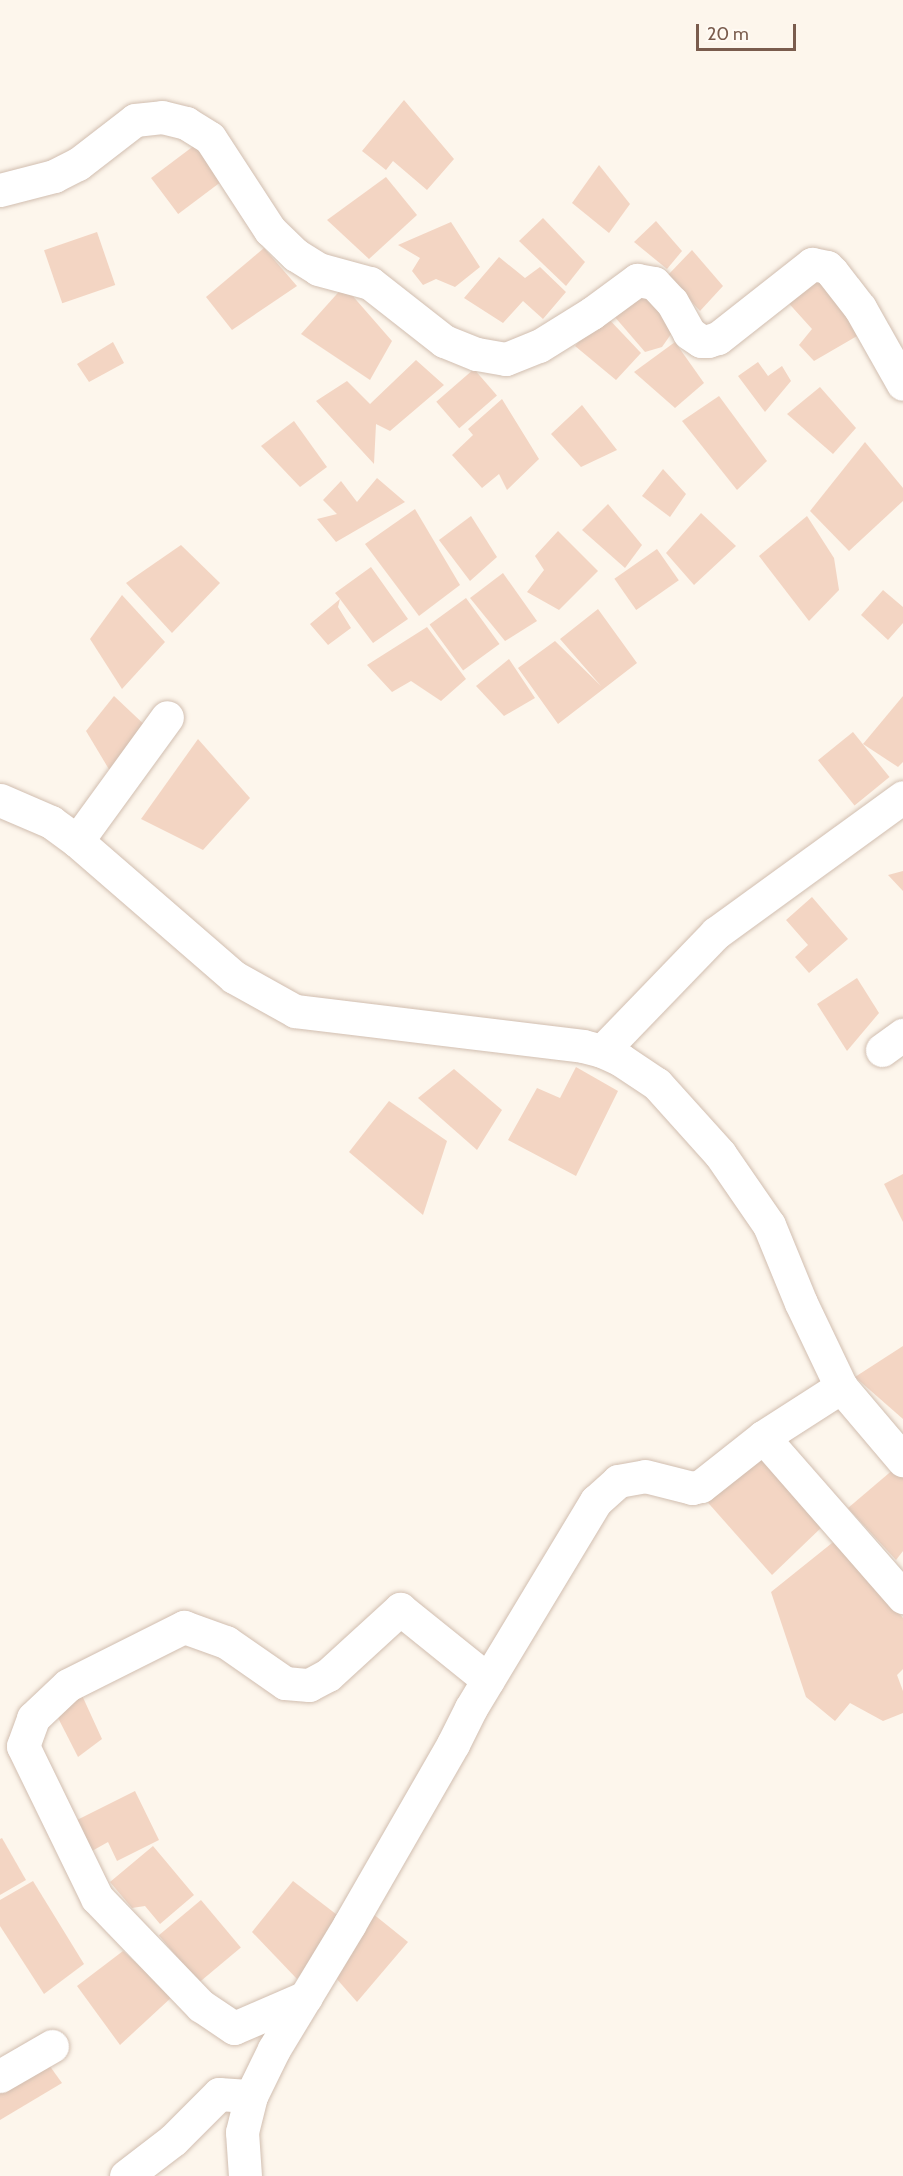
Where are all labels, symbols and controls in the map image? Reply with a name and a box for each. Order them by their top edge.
scale bar [699,12,800,50]
text: 20 m [707,23,749,45]

